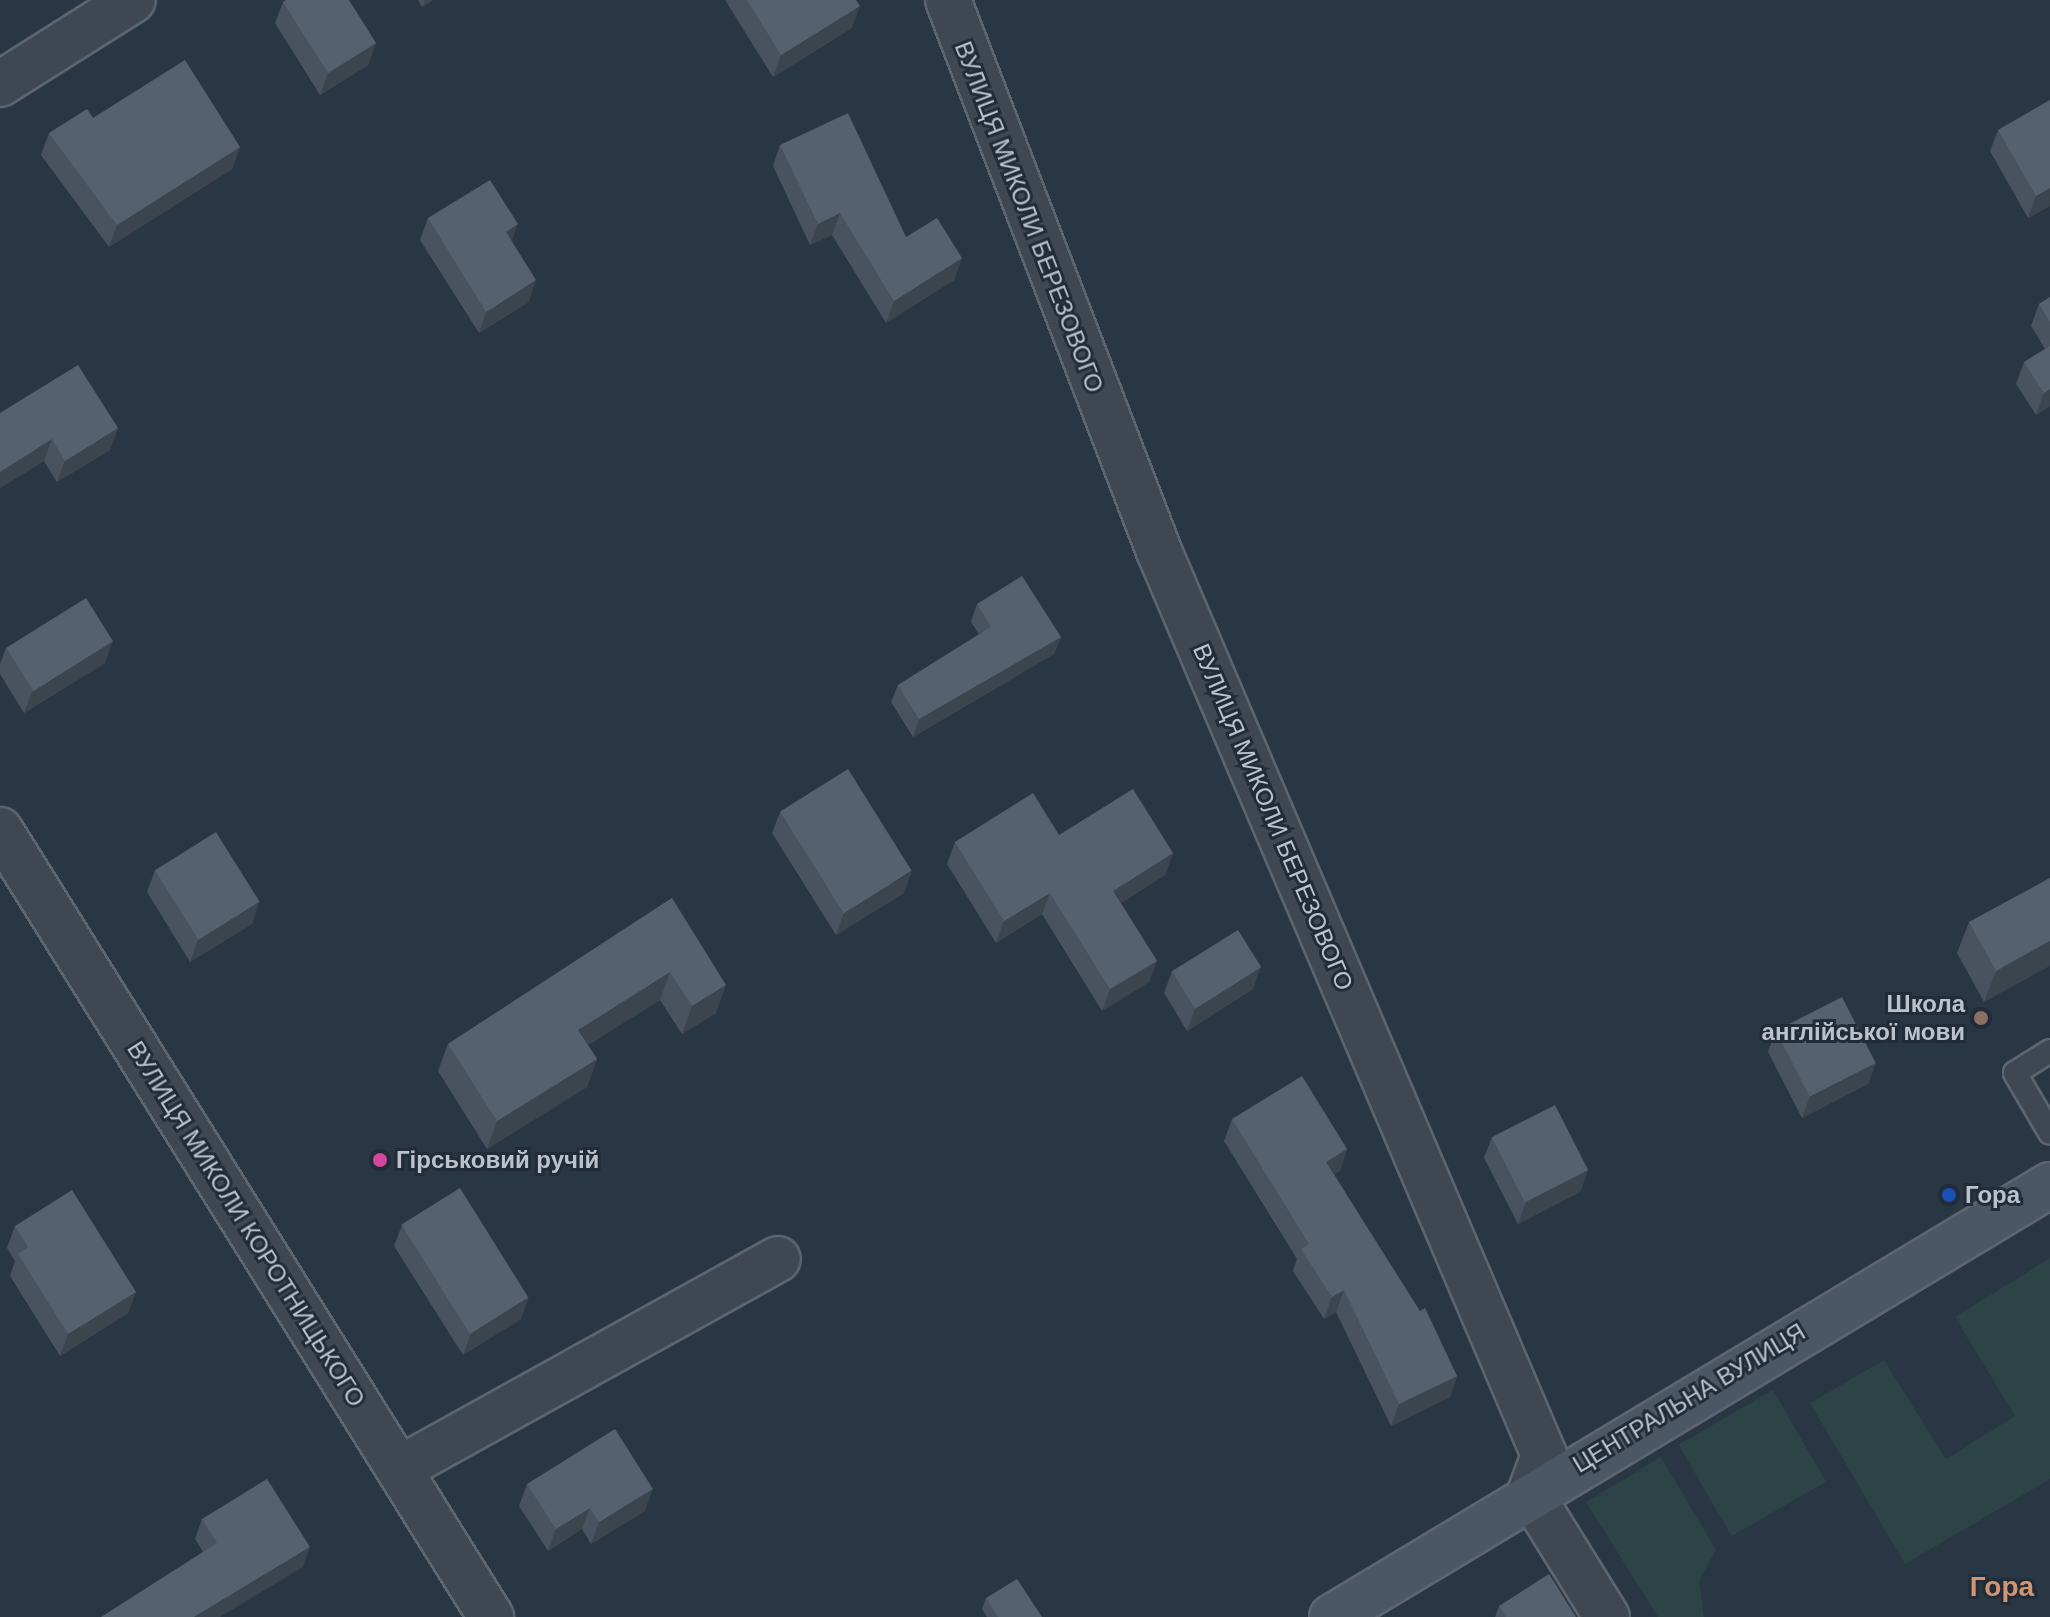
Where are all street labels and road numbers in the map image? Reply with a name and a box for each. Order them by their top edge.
street label: ВУЛИЦЯ МИКОЛИ БЕРЕЗОВОГО [949,37,1109,397]
street label: ВУЛИЦЯ МИКОЛИ БЕРЕЗОВОГО [1187,639,1359,995]
street label: ВУЛИЦЯ МИКОЛИ КОРОТНИЦЬКОГО [121,1036,371,1412]
street label: ЦЕНТРАЛЬНА ВУЛИЦЯ [1568,1317,1810,1479]

